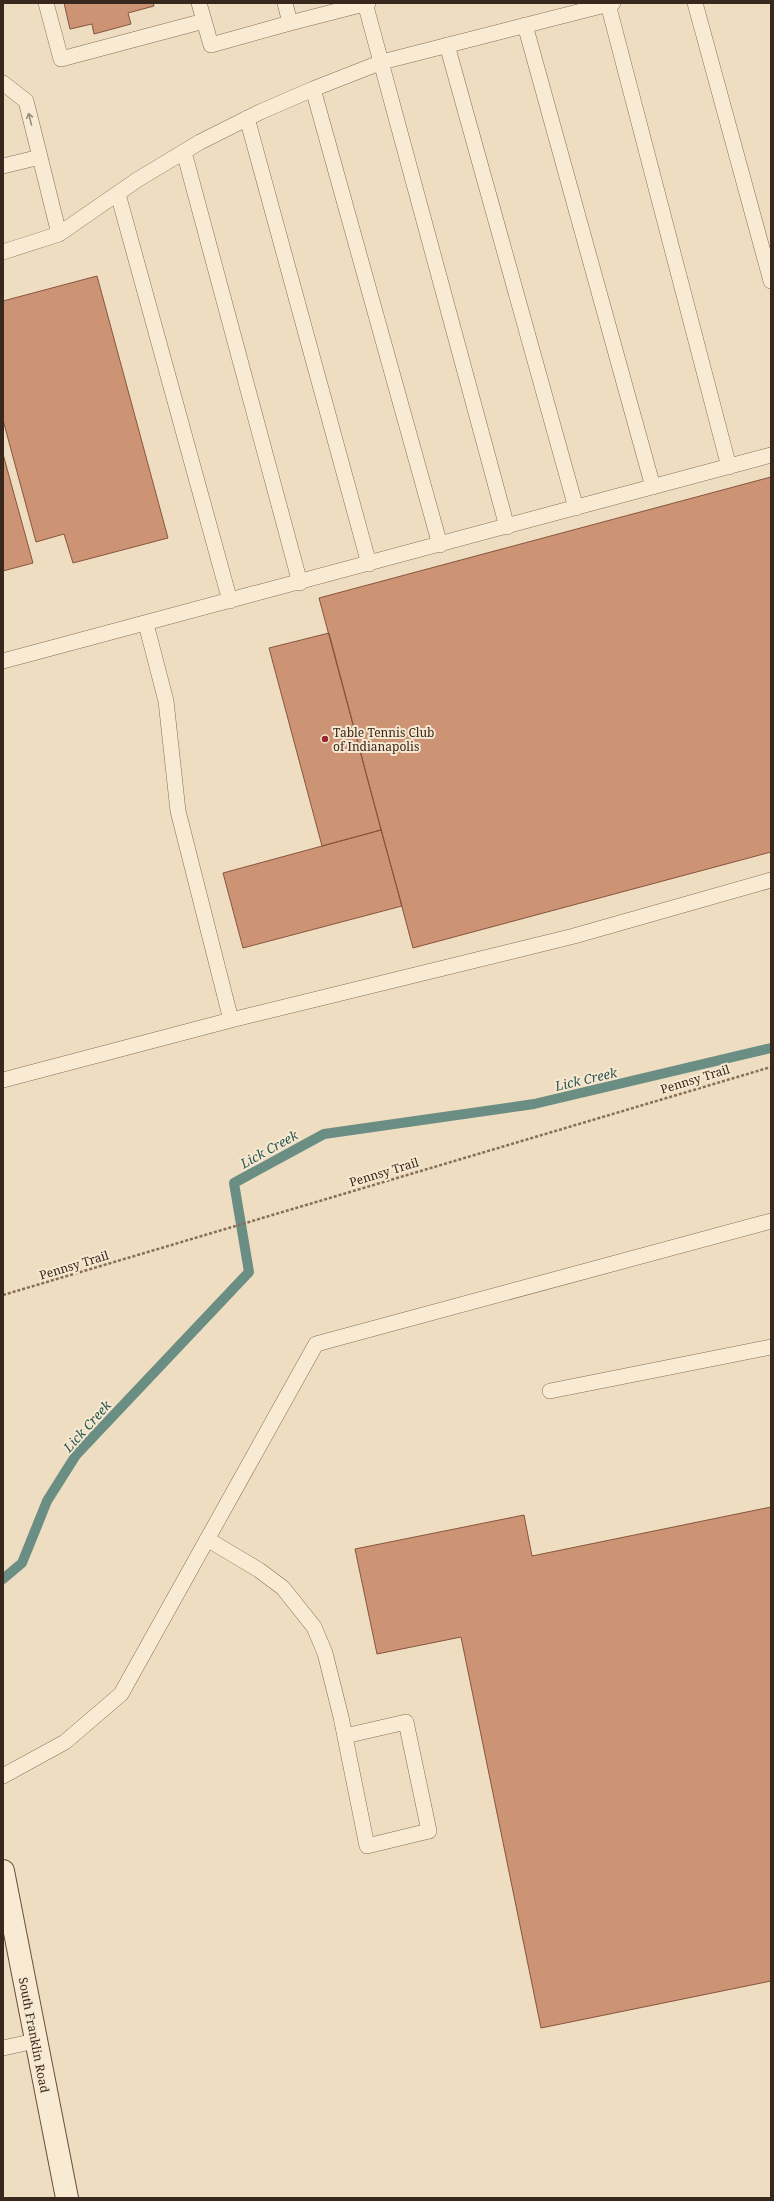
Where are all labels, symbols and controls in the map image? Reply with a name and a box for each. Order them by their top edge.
one-way arrow [26,113,34,126]
place label: Table Tennis Club of Indianapolis [333,724,435,755]
marker: Table Tennis Club of Indianapolis [320,734,330,744]
street label: Pennsy Trail [658,1060,732,1098]
water label: Lick Creek [552,1063,619,1095]
water label: Lick Creek [236,1125,302,1173]
street label: Pennsy Trail [347,1153,421,1191]
street label: Pennsy Trail [37,1246,111,1284]
water label: Lick Creek [58,1396,115,1456]
street label: South Franklin Road [14,1976,54,2095]

